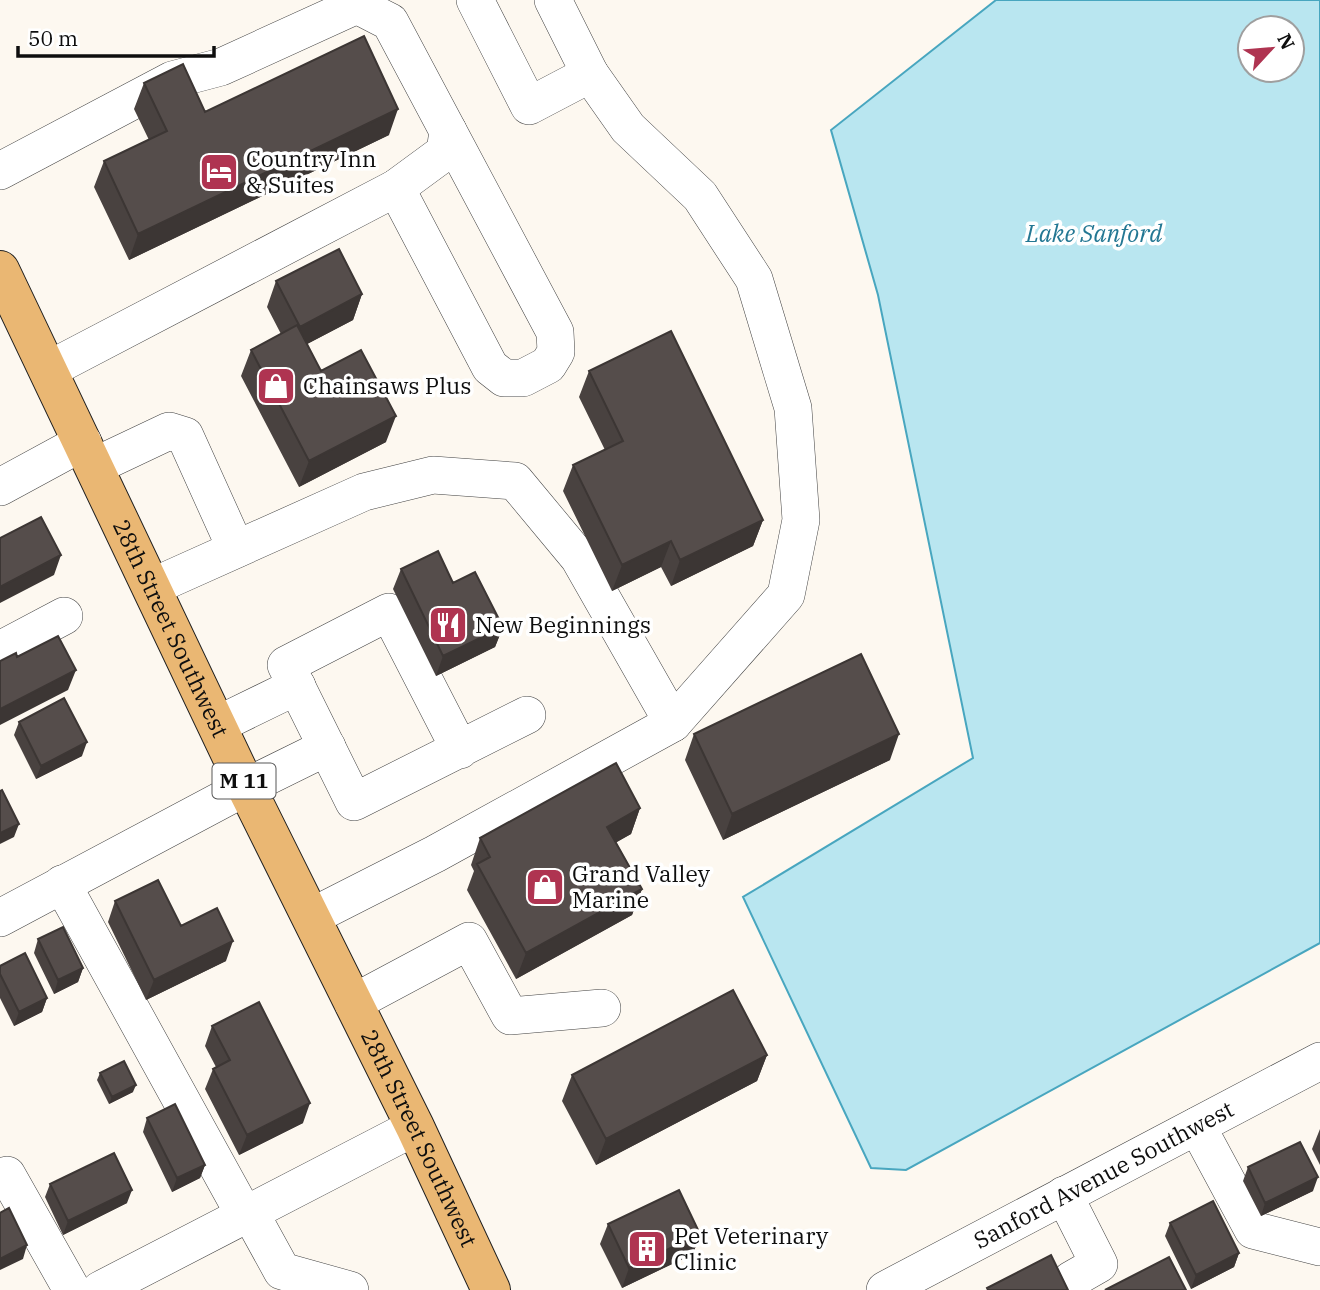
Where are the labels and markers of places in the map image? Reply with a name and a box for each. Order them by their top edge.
place label: Country Inn & Suites [246,143,377,199]
hotel icon: Country Inn & Suites [198,151,240,193]
shop icon: Chainsaws Plus [255,365,297,407]
place label: Chainsaws Plus [303,370,472,400]
restaurant icon: New Beginnings [427,604,469,646]
place label: New Beginnings [475,609,651,639]
place label: Grand Valley Marine [572,858,711,914]
shop icon: Grand Valley Marine [524,866,566,908]
place label: Pet Veterinary Clinic [674,1220,829,1276]
building icon: Pet Veterinary Clinic [626,1228,668,1270]

